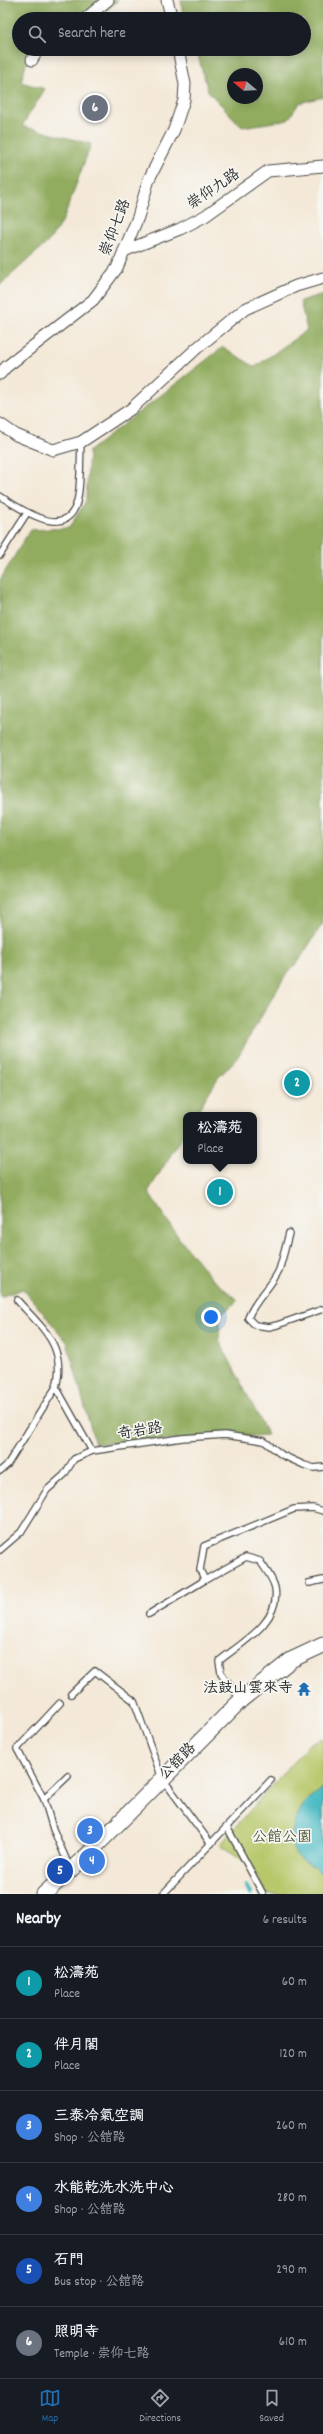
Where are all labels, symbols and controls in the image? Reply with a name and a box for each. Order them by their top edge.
search box [12,12,311,56]
icon: search [26,23,48,45]
text: Search here [58,23,126,45]
north arrow [227,68,263,104]
pin: 6 [82,93,108,123]
street label: 崇仰九路 [183,164,245,216]
street label: 崇仰七路 [95,196,137,260]
pin: 2 [284,1068,310,1098]
popup [183,1112,257,1164]
text: 松濤苑 [197,1118,243,1140]
text: Place [197,1140,224,1159]
pin: 1 [207,1177,233,1207]
your location [201,1307,221,1327]
street label: 奇岩路 [116,1418,164,1446]
place label: 法鼓山雲來寺 [203,1678,293,1700]
temple icon: 法鼓山雲來寺 [296,1681,312,1697]
street label: 公舘路 [154,1738,202,1786]
pin: 3 [77,1816,103,1846]
park label: 公館公園 [252,1827,312,1849]
pin: 4 [79,1846,105,1876]
pin: 5 [47,1856,73,1886]
text: Nearby [16,1908,60,1932]
text: 6 results [263,1911,307,1930]
text: 松濤苑 [54,1963,99,1985]
text: 1 [28,1973,30,1992]
text: 60 m [282,1973,307,1992]
text: Place [54,1985,80,2004]
text: 伴月閣 [54,2035,99,2057]
text: 2 [26,2045,32,2064]
text: 120 m [279,2045,307,2064]
text: Place [54,2057,80,2076]
text: 三泰冷氣空調 [54,2106,144,2128]
text: 3 [26,2117,32,2136]
text: 260 m [276,2117,307,2136]
text: Shop · 公舘路 [54,2129,125,2148]
text: 水能乾洗水洗中心 [54,2178,174,2200]
text: 4 [26,2189,32,2208]
text: 280 m [277,2189,307,2208]
text: Shop · 公舘路 [54,2201,125,2220]
text: 石門 [54,2250,84,2272]
text: 5 [26,2261,32,2280]
text: 290 m [276,2261,307,2280]
text: Bus stop · 公舘路 [54,2273,144,2292]
text: 照明寺 [54,2322,99,2344]
text: 6 [26,2333,32,2352]
text: 610 m [279,2333,307,2352]
text: Temple · 崇仰七路 [54,2345,150,2364]
tab: Map [39,2387,61,2427]
tab: Directions [139,2387,181,2427]
tab: Saved [259,2387,284,2427]

